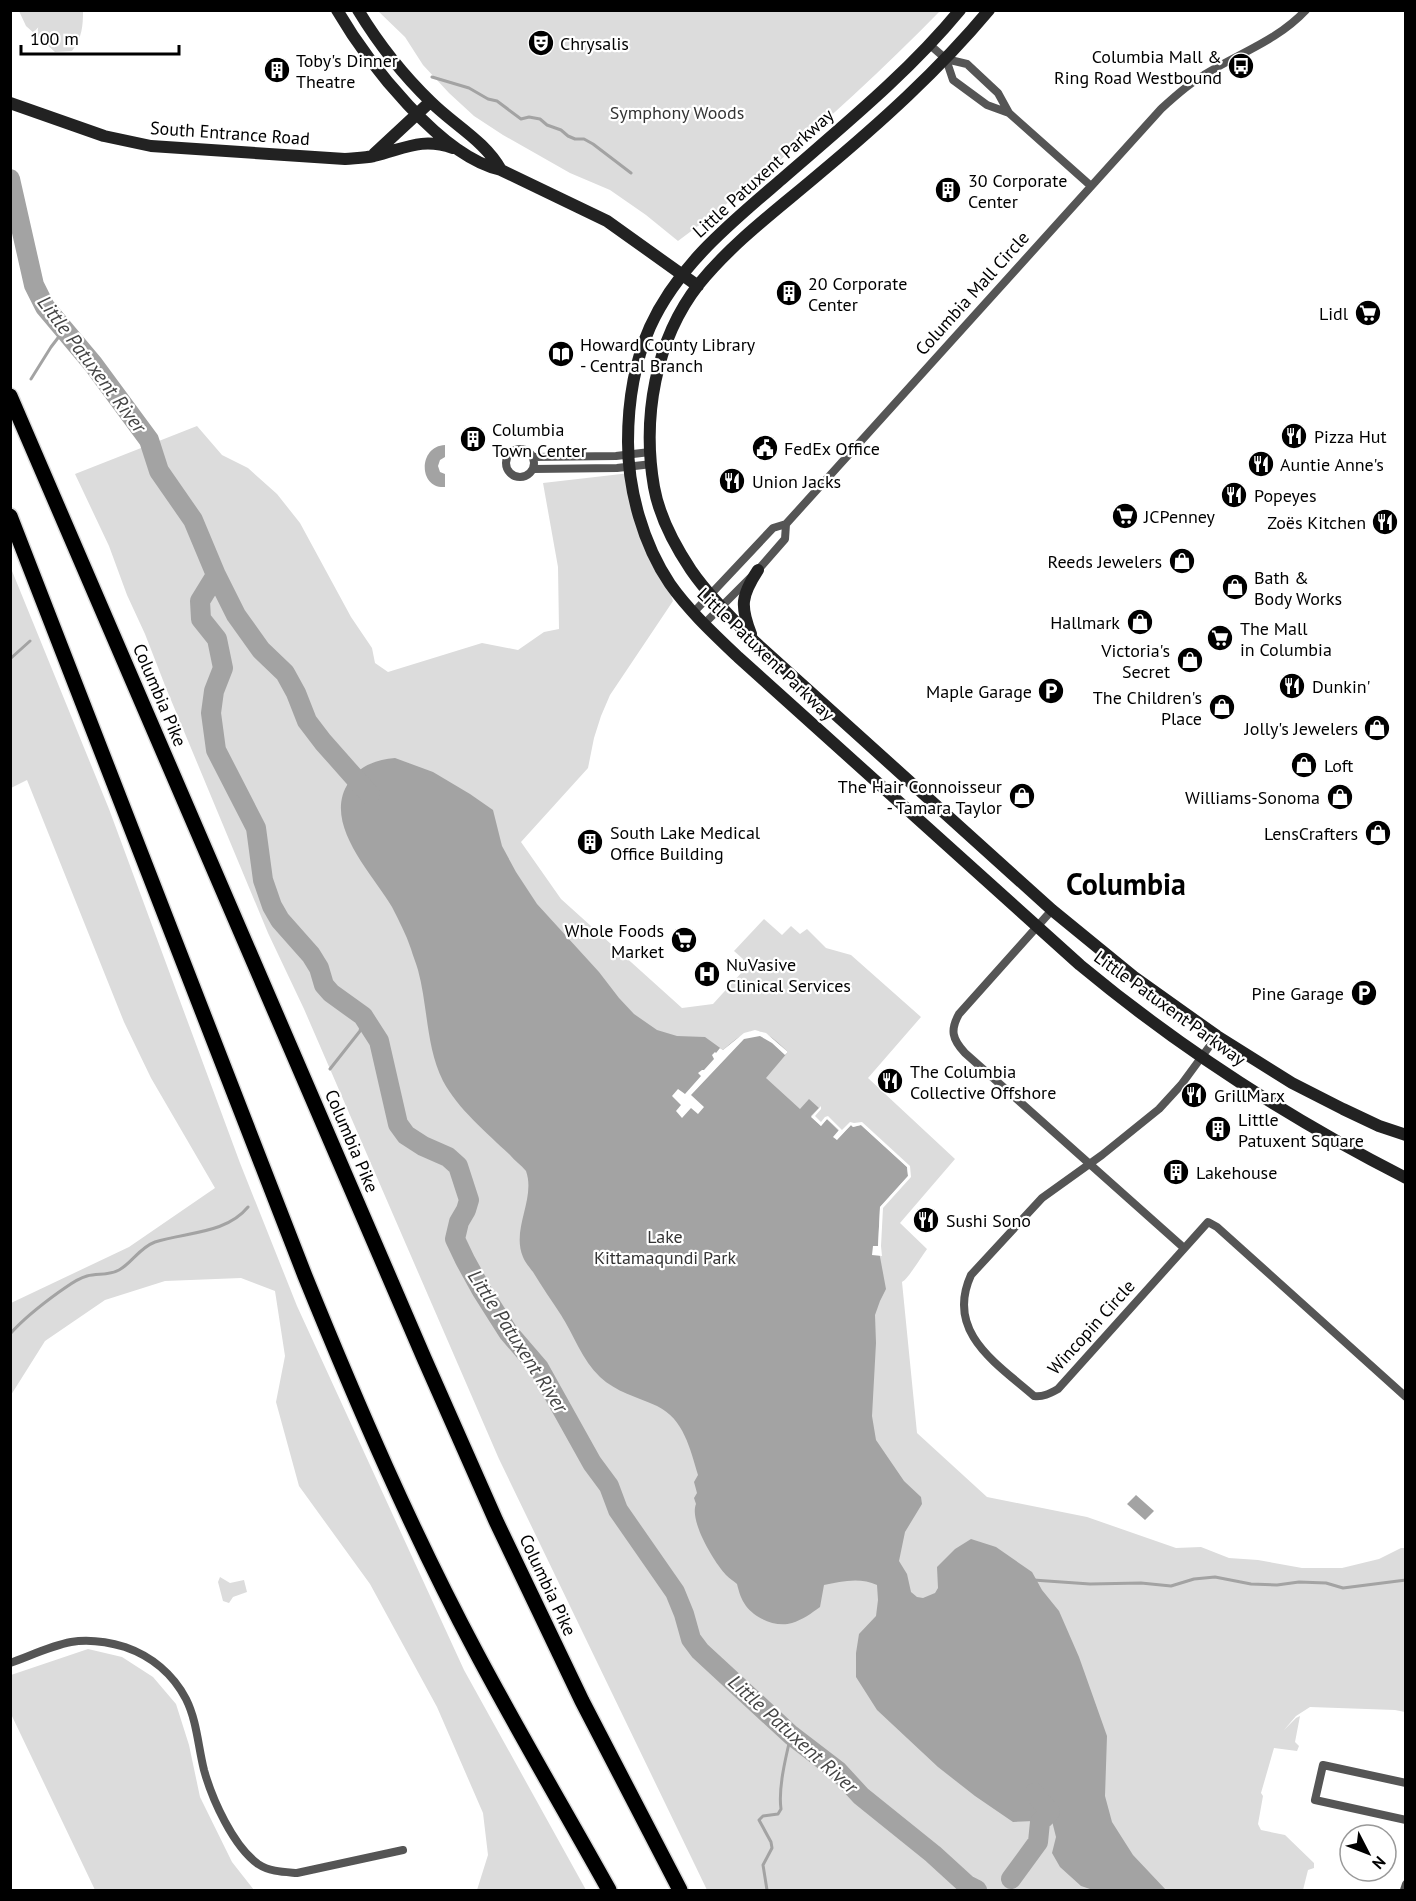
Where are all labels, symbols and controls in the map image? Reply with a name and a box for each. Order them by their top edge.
scale bar [21,18,178,56]
text: 100 m [30,27,79,50]
theatre icon: Chrysalis [526,28,556,58]
place label: Chrysalis [560,32,629,55]
place label: Columbia Mall & Ring Road Westbound [1054,45,1222,89]
place label: Toby's Dinner Theatre [296,49,398,93]
bus stop icon: Columbia Mall & Ring Road Westbound [1226,51,1256,81]
building icon: Toby's Dinner Theatre [262,55,292,85]
park label: Symphony Woods [610,101,744,124]
street label: Little Patuxent Parkway [688,103,839,242]
street label: South Entrance Road [149,116,311,150]
place label: 30 Corporate Center [968,169,1067,213]
building icon: 30 Corporate Center [933,175,963,205]
street label: Columbia Mall Circle [910,226,1034,360]
place label: 20 Corporate Center [808,272,907,316]
building icon: 20 Corporate Center [774,278,804,308]
water label: Little Patuxent River [32,290,153,439]
supermarket icon: Lidl [1353,298,1383,328]
place label: Lidl [1319,302,1349,325]
place label: Howard County Library - Central Branch [580,333,756,377]
library icon: Howard County Library - Central Branch [546,339,576,369]
place label: Columbia Town Center [492,418,587,462]
restaurant icon: Pizza Hut [1279,421,1309,451]
building icon: Columbia Town Center [458,424,488,454]
place label: Pizza Hut [1314,425,1387,448]
public building icon: FedEx Office [750,433,780,463]
place label: FedEx Office [784,437,880,460]
restaurant icon: Auntie Anne's [1246,449,1276,479]
place label: Auntie Anne's [1280,453,1384,476]
restaurant icon: Union Jacks [717,466,747,496]
place label: Union Jacks [752,470,841,493]
restaurant icon: Popeyes [1219,480,1249,510]
place label: Popeyes [1254,484,1316,507]
supermarket icon: JCPenney [1110,501,1140,531]
place label: JCPenney [1143,505,1216,528]
restaurant icon: Zoës Kitchen [1370,507,1400,537]
place label: Zoës Kitchen [1267,511,1366,534]
shop icon: Reeds Jewelers [1167,546,1197,576]
place label: Reeds Jewelers [1048,550,1162,573]
place label: Bath & Body Works [1254,566,1342,610]
shop icon: Bath & Body Works [1220,572,1250,602]
street label: Little Patuxent Parkway [693,582,840,726]
shop icon: Hallmark [1125,607,1155,637]
place label: Hallmark [1050,611,1120,634]
place label: The Mall in Columbia [1240,617,1332,661]
supermarket icon: The Mall in Columbia [1205,623,1235,653]
place label: Victoria's Secret [1100,639,1170,683]
street label: Columbia Pike [128,640,192,750]
shop icon: Victoria's Secret [1175,645,1205,675]
restaurant icon: Dunkin' [1277,671,1307,701]
place label: Dunkin' [1312,675,1371,698]
parking icon: Maple Garage [1036,676,1066,706]
place label: Maple Garage [926,680,1032,703]
place label: The Children's Place [1093,686,1202,730]
shop icon: The Children's Place [1207,692,1237,722]
shop icon: Jolly's Jewelers [1362,713,1392,743]
place label: Jolly's Jewelers [1244,717,1358,740]
shop icon: Loft [1289,750,1319,780]
place label: Loft [1324,754,1353,777]
place label: The Hair Connoisseur - Tamara Taylor [838,775,1002,819]
shop icon: The Hair Connoisseur - Tamara Taylor [1007,781,1037,811]
shop icon: Williams-Sonoma [1325,782,1355,812]
place label: Williams-Sonoma [1185,786,1320,809]
shop icon: LensCrafters [1363,818,1393,848]
place label: South Lake Medical Office Building [610,821,761,865]
place label: LensCrafters [1264,822,1358,845]
building icon: South Lake Medical Office Building [575,827,605,857]
district label: Columbia [1066,864,1186,903]
place label: Whole Foods Market [565,919,664,963]
supermarket icon: Whole Foods Market [669,925,699,955]
street label: Little Patuxent Parkway [1090,945,1251,1071]
place label: NuVasive Clinical Services [726,953,851,997]
hospital icon: NuVasive Clinical Services [692,959,722,989]
parking icon: Pine Garage [1349,978,1379,1008]
place label: Pine Garage [1252,982,1344,1005]
place label: The Columbia Collective Offshore [910,1060,1056,1104]
restaurant icon: The Columbia Collective Offshore [875,1066,905,1096]
restaurant icon: GrillMarx [1179,1080,1209,1110]
place label: GrillMarx [1214,1084,1285,1107]
street label: Columbia Pike [320,1086,384,1196]
place label: Little Patuxent Square [1238,1108,1364,1152]
building icon: Little Patuxent Square [1203,1114,1233,1144]
building icon: Lakehouse [1161,1157,1191,1187]
place label: Lakehouse [1196,1161,1277,1184]
restaurant icon: Sushi Sono [911,1205,941,1235]
place label: Sushi Sono [946,1209,1031,1232]
park label: Lake Kittamaqundi Park [594,1225,736,1269]
water label: Little Patuxent River [462,1265,575,1419]
street label: Wincopin Circle [1042,1275,1140,1379]
street label: Columbia Pike [514,1530,582,1640]
water label: Little Patuxent River [723,1669,864,1800]
north arrow [1338,1823,1398,1883]
text: N [1368,1852,1390,1874]

